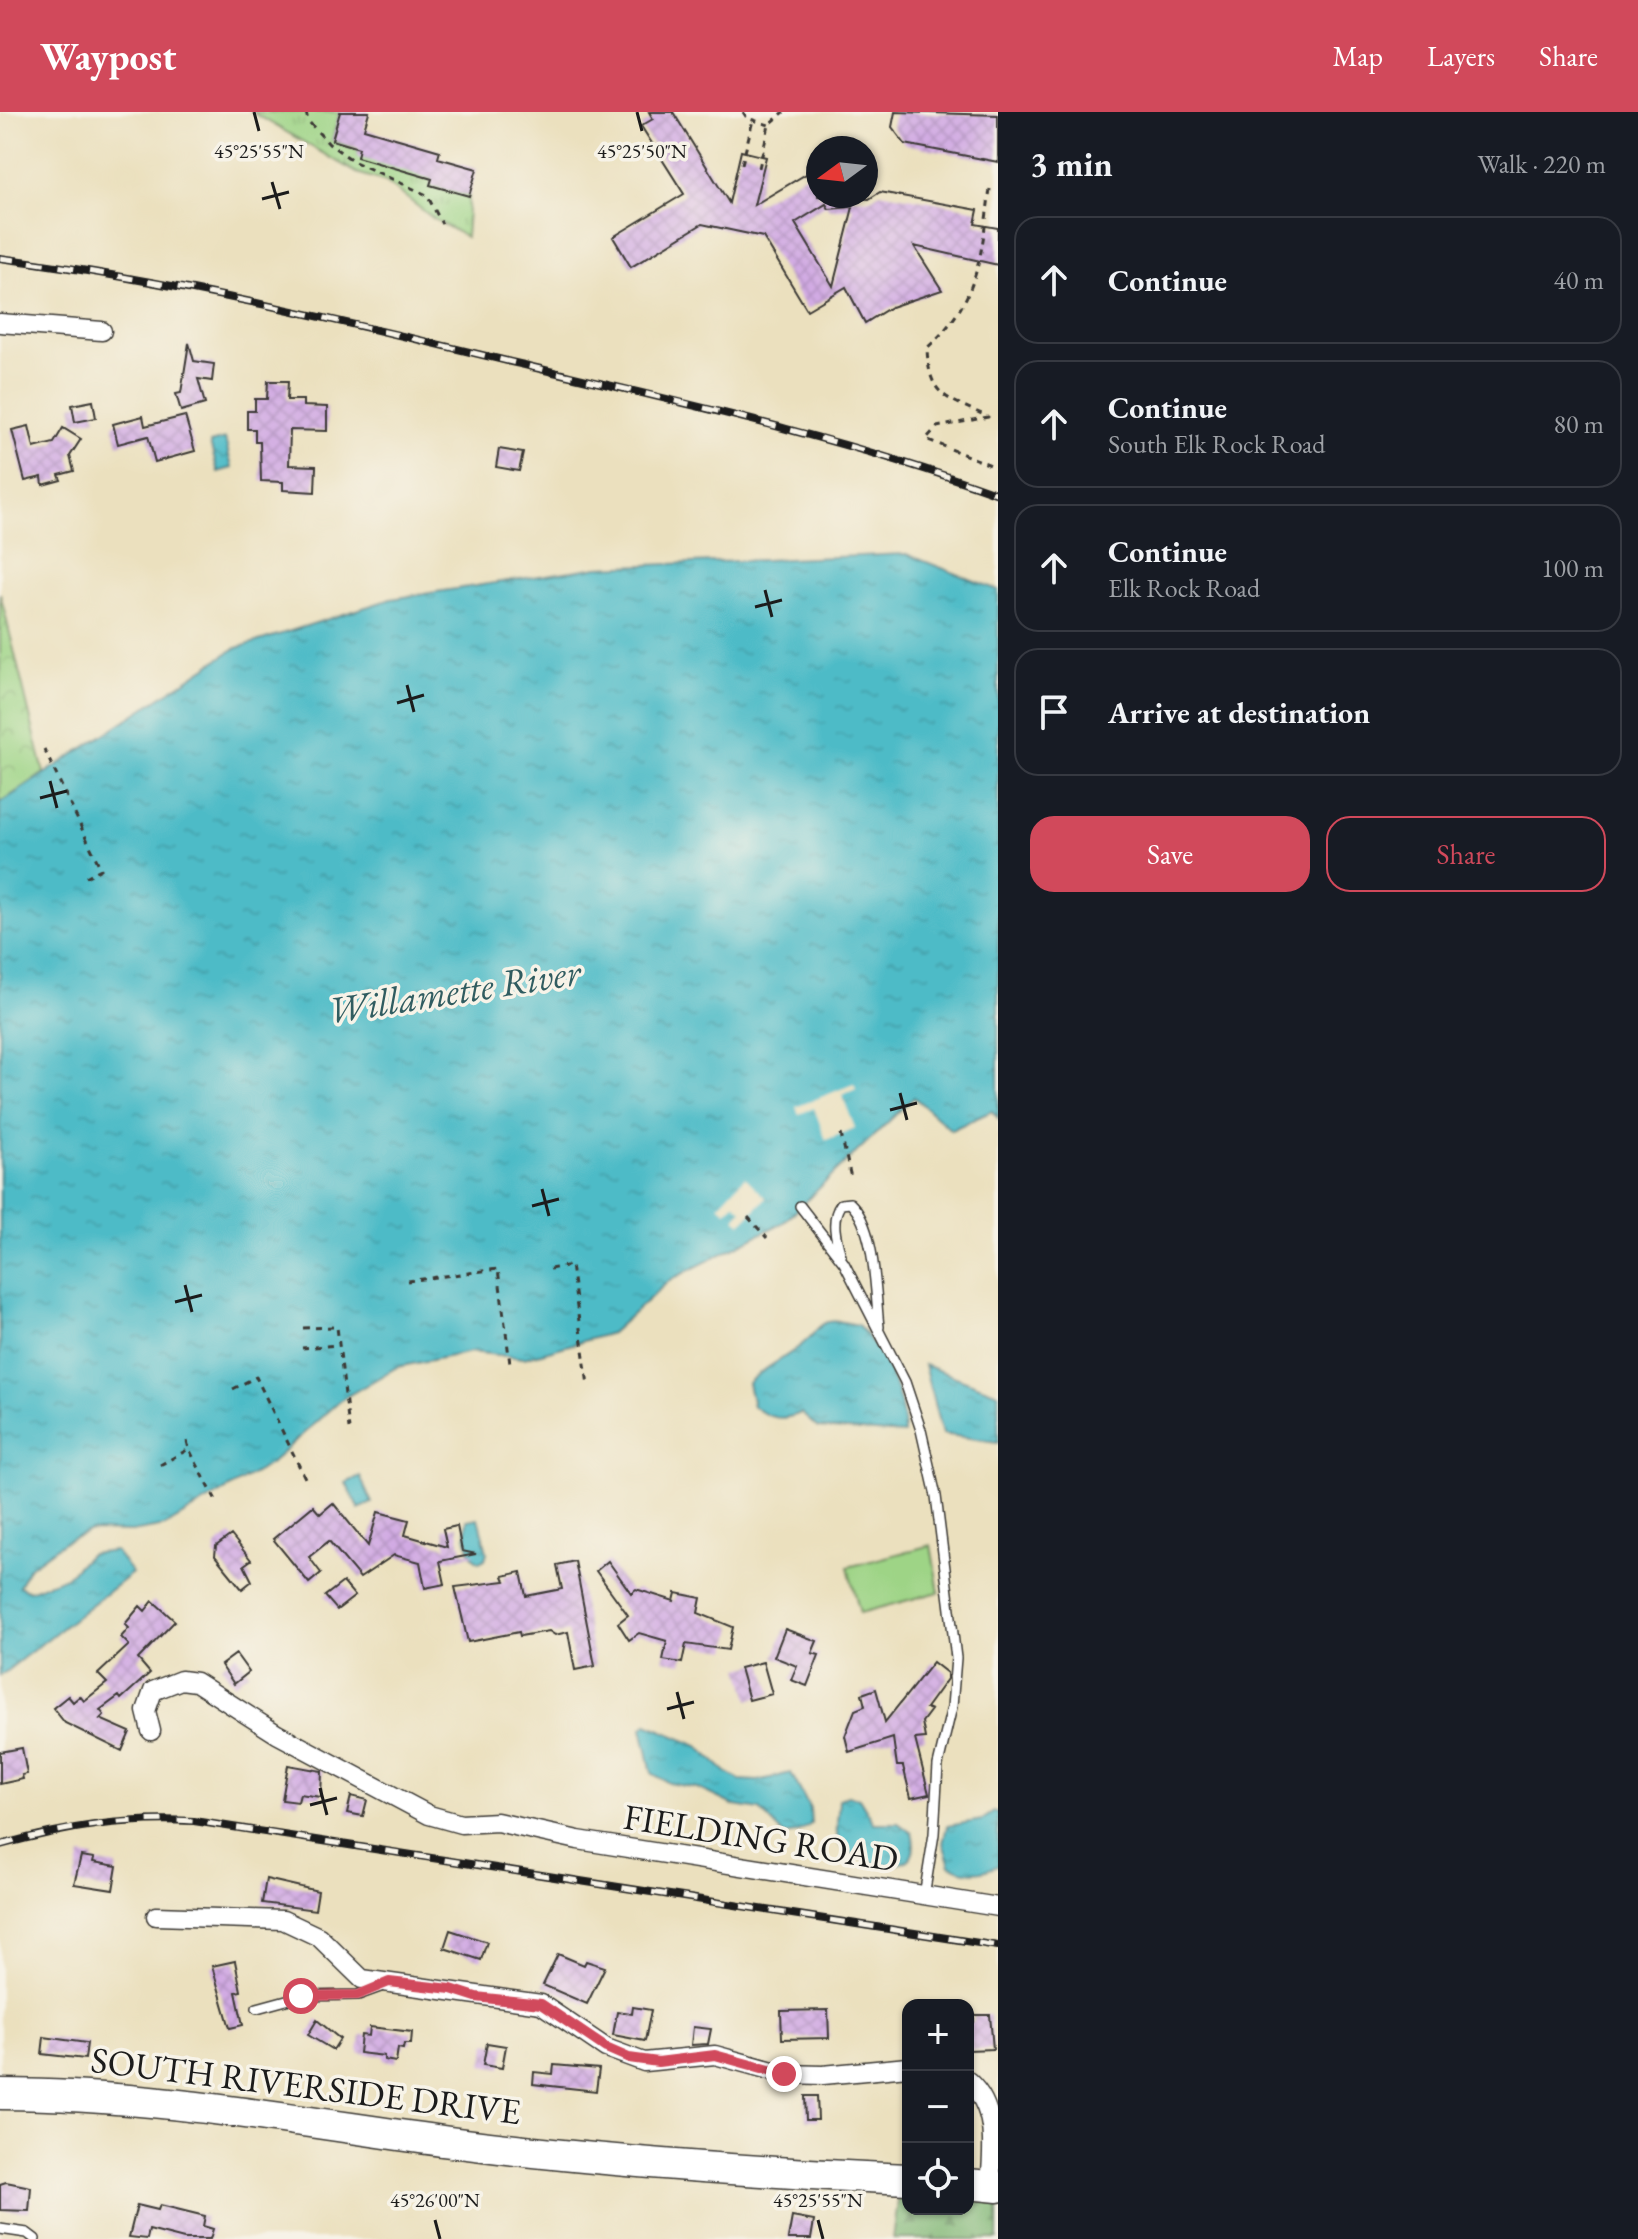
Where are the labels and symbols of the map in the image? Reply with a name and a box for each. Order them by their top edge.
north arrow [806,136,878,208]
text: 45°25'55"N [214,138,304,164]
text: 45°25'50"N [597,138,687,164]
water label: Willamette River [324,946,585,1035]
street label: FIELDING ROAD [620,1793,902,1882]
route start [283,1978,319,2014]
street label: SOUTH RIVERSIDE DRIVE [88,2036,523,2135]
route end [766,2056,802,2092]
text: 45°26'00"N [390,2187,480,2213]
text: 45°25'55"N [773,2187,863,2213]

